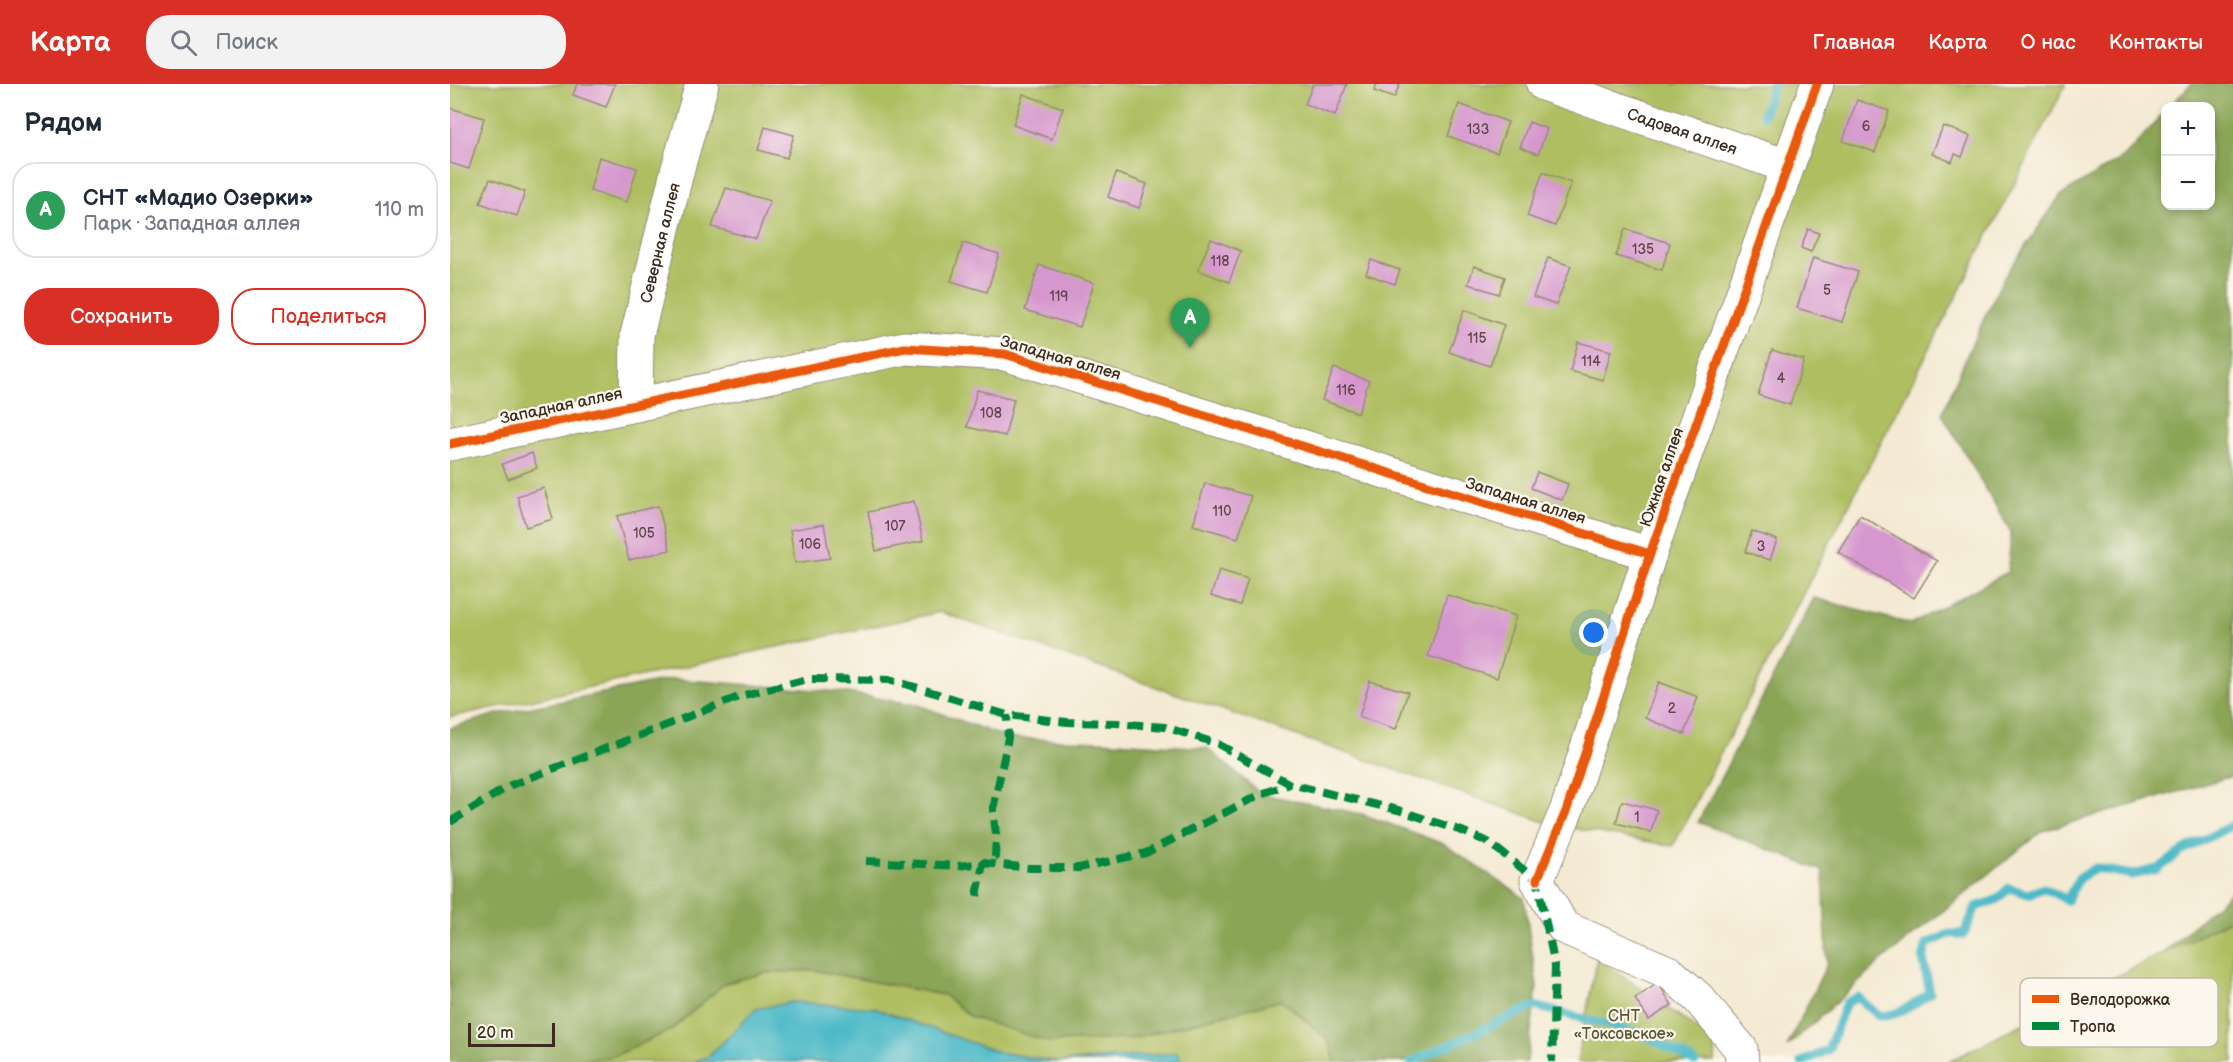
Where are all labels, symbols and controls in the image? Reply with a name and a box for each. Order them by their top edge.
search box [146,15,566,69]
text: Карта [30,26,110,59]
icon: search [167,26,200,59]
text: Поиск [215,29,278,56]
text: Главная [1812,30,1895,55]
text: Карта [1928,30,1987,55]
text: О нас [2020,30,2076,55]
text: Контакты [2109,30,2203,55]
map controls [2161,102,2215,210]
button: + [2161,102,2215,156]
street label: Садовая аллея [1624,105,1739,160]
text: Рядом [24,108,102,139]
house number: 6 [1862,118,1871,135]
house number: 133 [1467,121,1489,138]
button: − [2161,156,2215,210]
street label: Северная аллея [637,181,685,305]
text: СНТ «Мадио Озерки» [83,185,314,212]
text: A [39,198,52,222]
text: 110 m [375,198,424,222]
text: Парк · Западная аллея [83,212,300,236]
house number: 135 [1632,241,1654,258]
house number: 118 [1211,253,1230,270]
house number: 5 [1823,282,1831,299]
button: Сохранить [24,288,219,345]
button: Поделиться [231,288,426,345]
house number: 119 [1050,288,1068,305]
pin: A [1170,298,1210,348]
house number: 115 [1468,330,1486,347]
street label: Западная аллея [998,332,1123,385]
house number: 114 [1581,353,1601,370]
house number: 4 [1777,370,1786,387]
house number: 116 [1336,382,1356,399]
street label: Западная аллея [498,384,624,429]
house number: 108 [980,405,1002,422]
street label: Южная аллея [1637,425,1688,530]
street label: Западная аллея [1463,474,1588,529]
house number: 110 [1212,503,1232,520]
house number: 107 [885,518,905,535]
house number: 105 [633,525,655,542]
house number: 106 [799,536,822,553]
house number: 3 [1757,538,1765,555]
your location [1579,618,1608,647]
house number: 2 [1668,700,1677,717]
house number: 1 [1634,809,1640,826]
legend [2020,978,2218,1047]
text: Велодорожка [2070,991,2171,1010]
park label: СНТ «Токсовское» [1573,1007,1675,1044]
text: Тропа [2070,1018,2116,1037]
scale bar [468,1020,555,1048]
text: 20 m [477,1024,513,1043]

